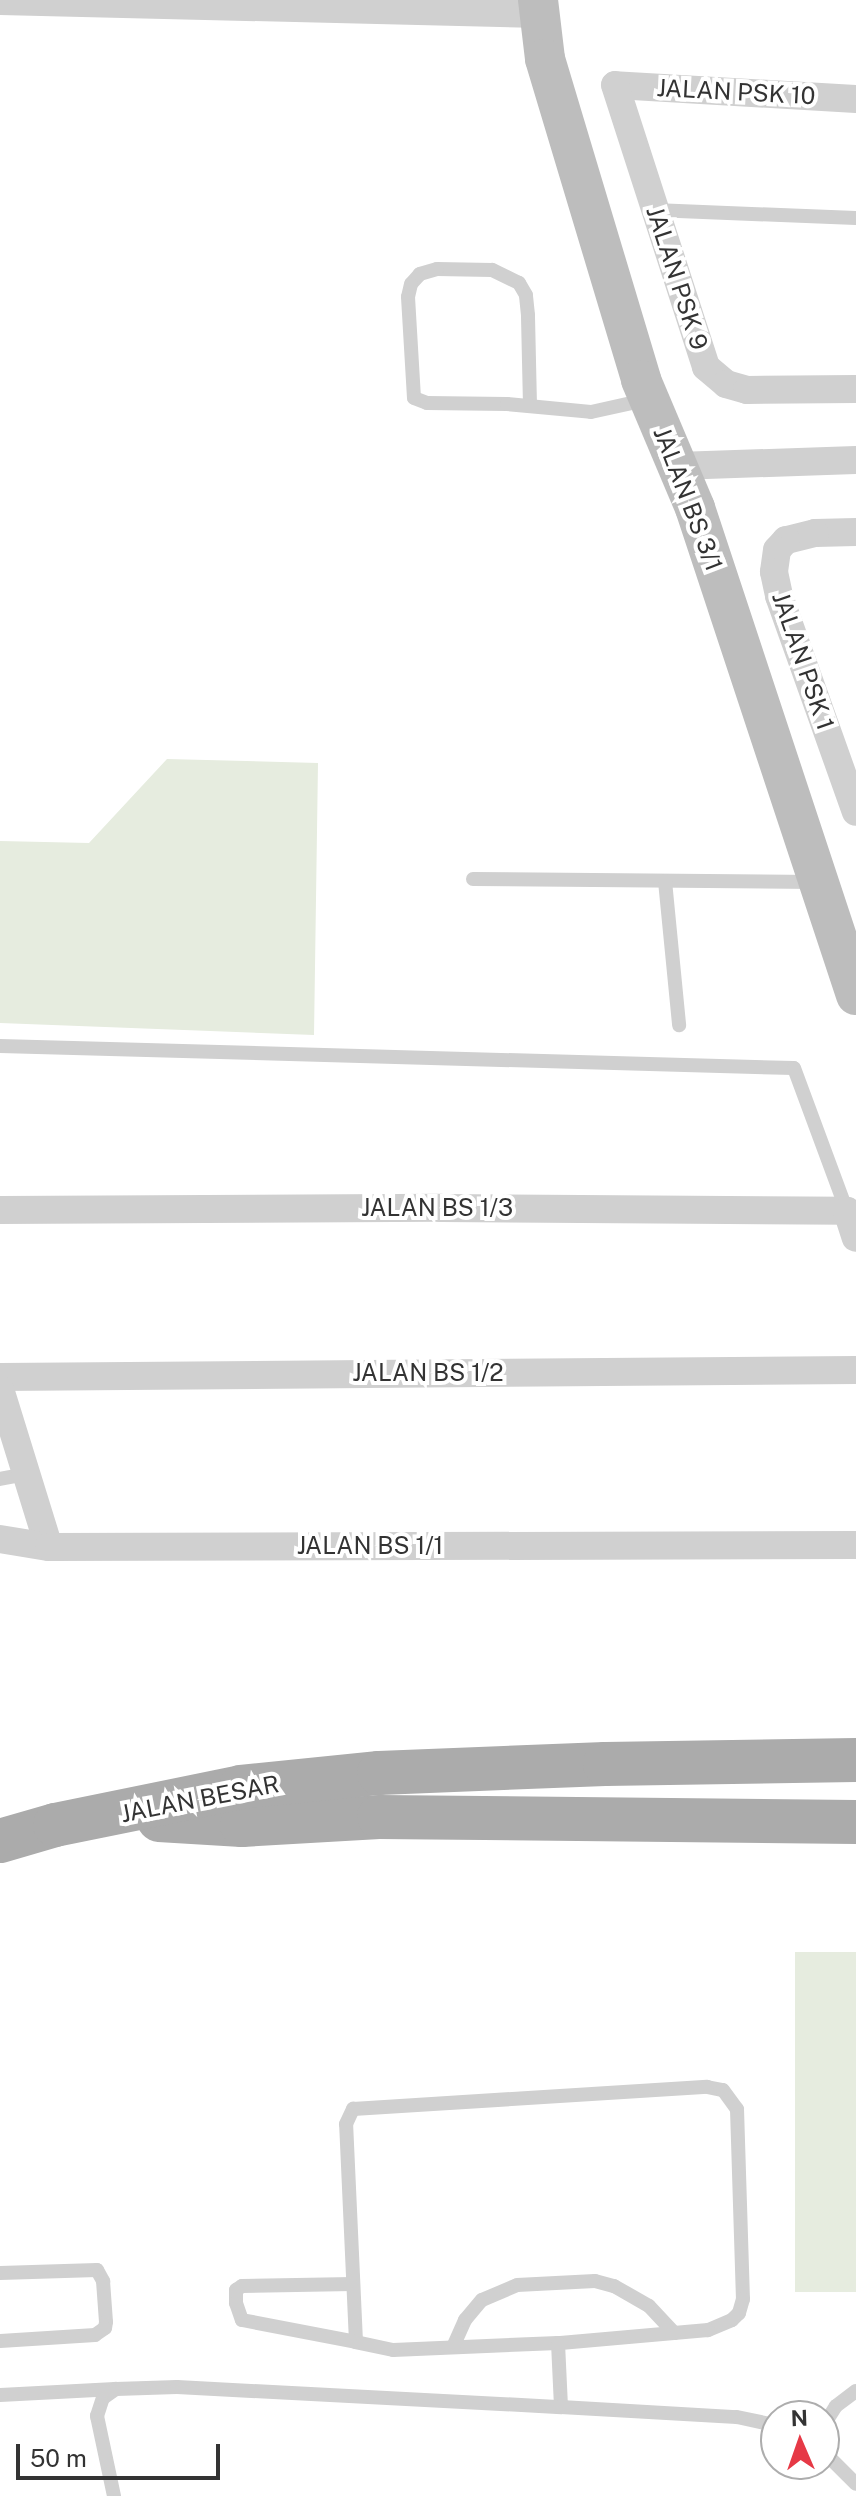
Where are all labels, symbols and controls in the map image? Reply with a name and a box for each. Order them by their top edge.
street label: JALAN PSK 10 [656,73,816,111]
street label: JALAN PSK 9 [640,202,714,354]
street label: JALAN BS 3/1 [647,423,729,575]
street label: JALAN PSK 1 [766,588,840,734]
street label: JALAN BS 1/3 [361,1194,513,1222]
street label: JALAN BS 1/2 [352,1359,504,1387]
street label: JALAN BS 1/1 [297,1532,443,1560]
street label: JALAN BESAR [118,1770,282,1828]
north arrow [760,2400,840,2480]
text: N [790,2405,808,2431]
scale bar [20,2428,224,2478]
text: 50 m [30,2444,87,2472]

